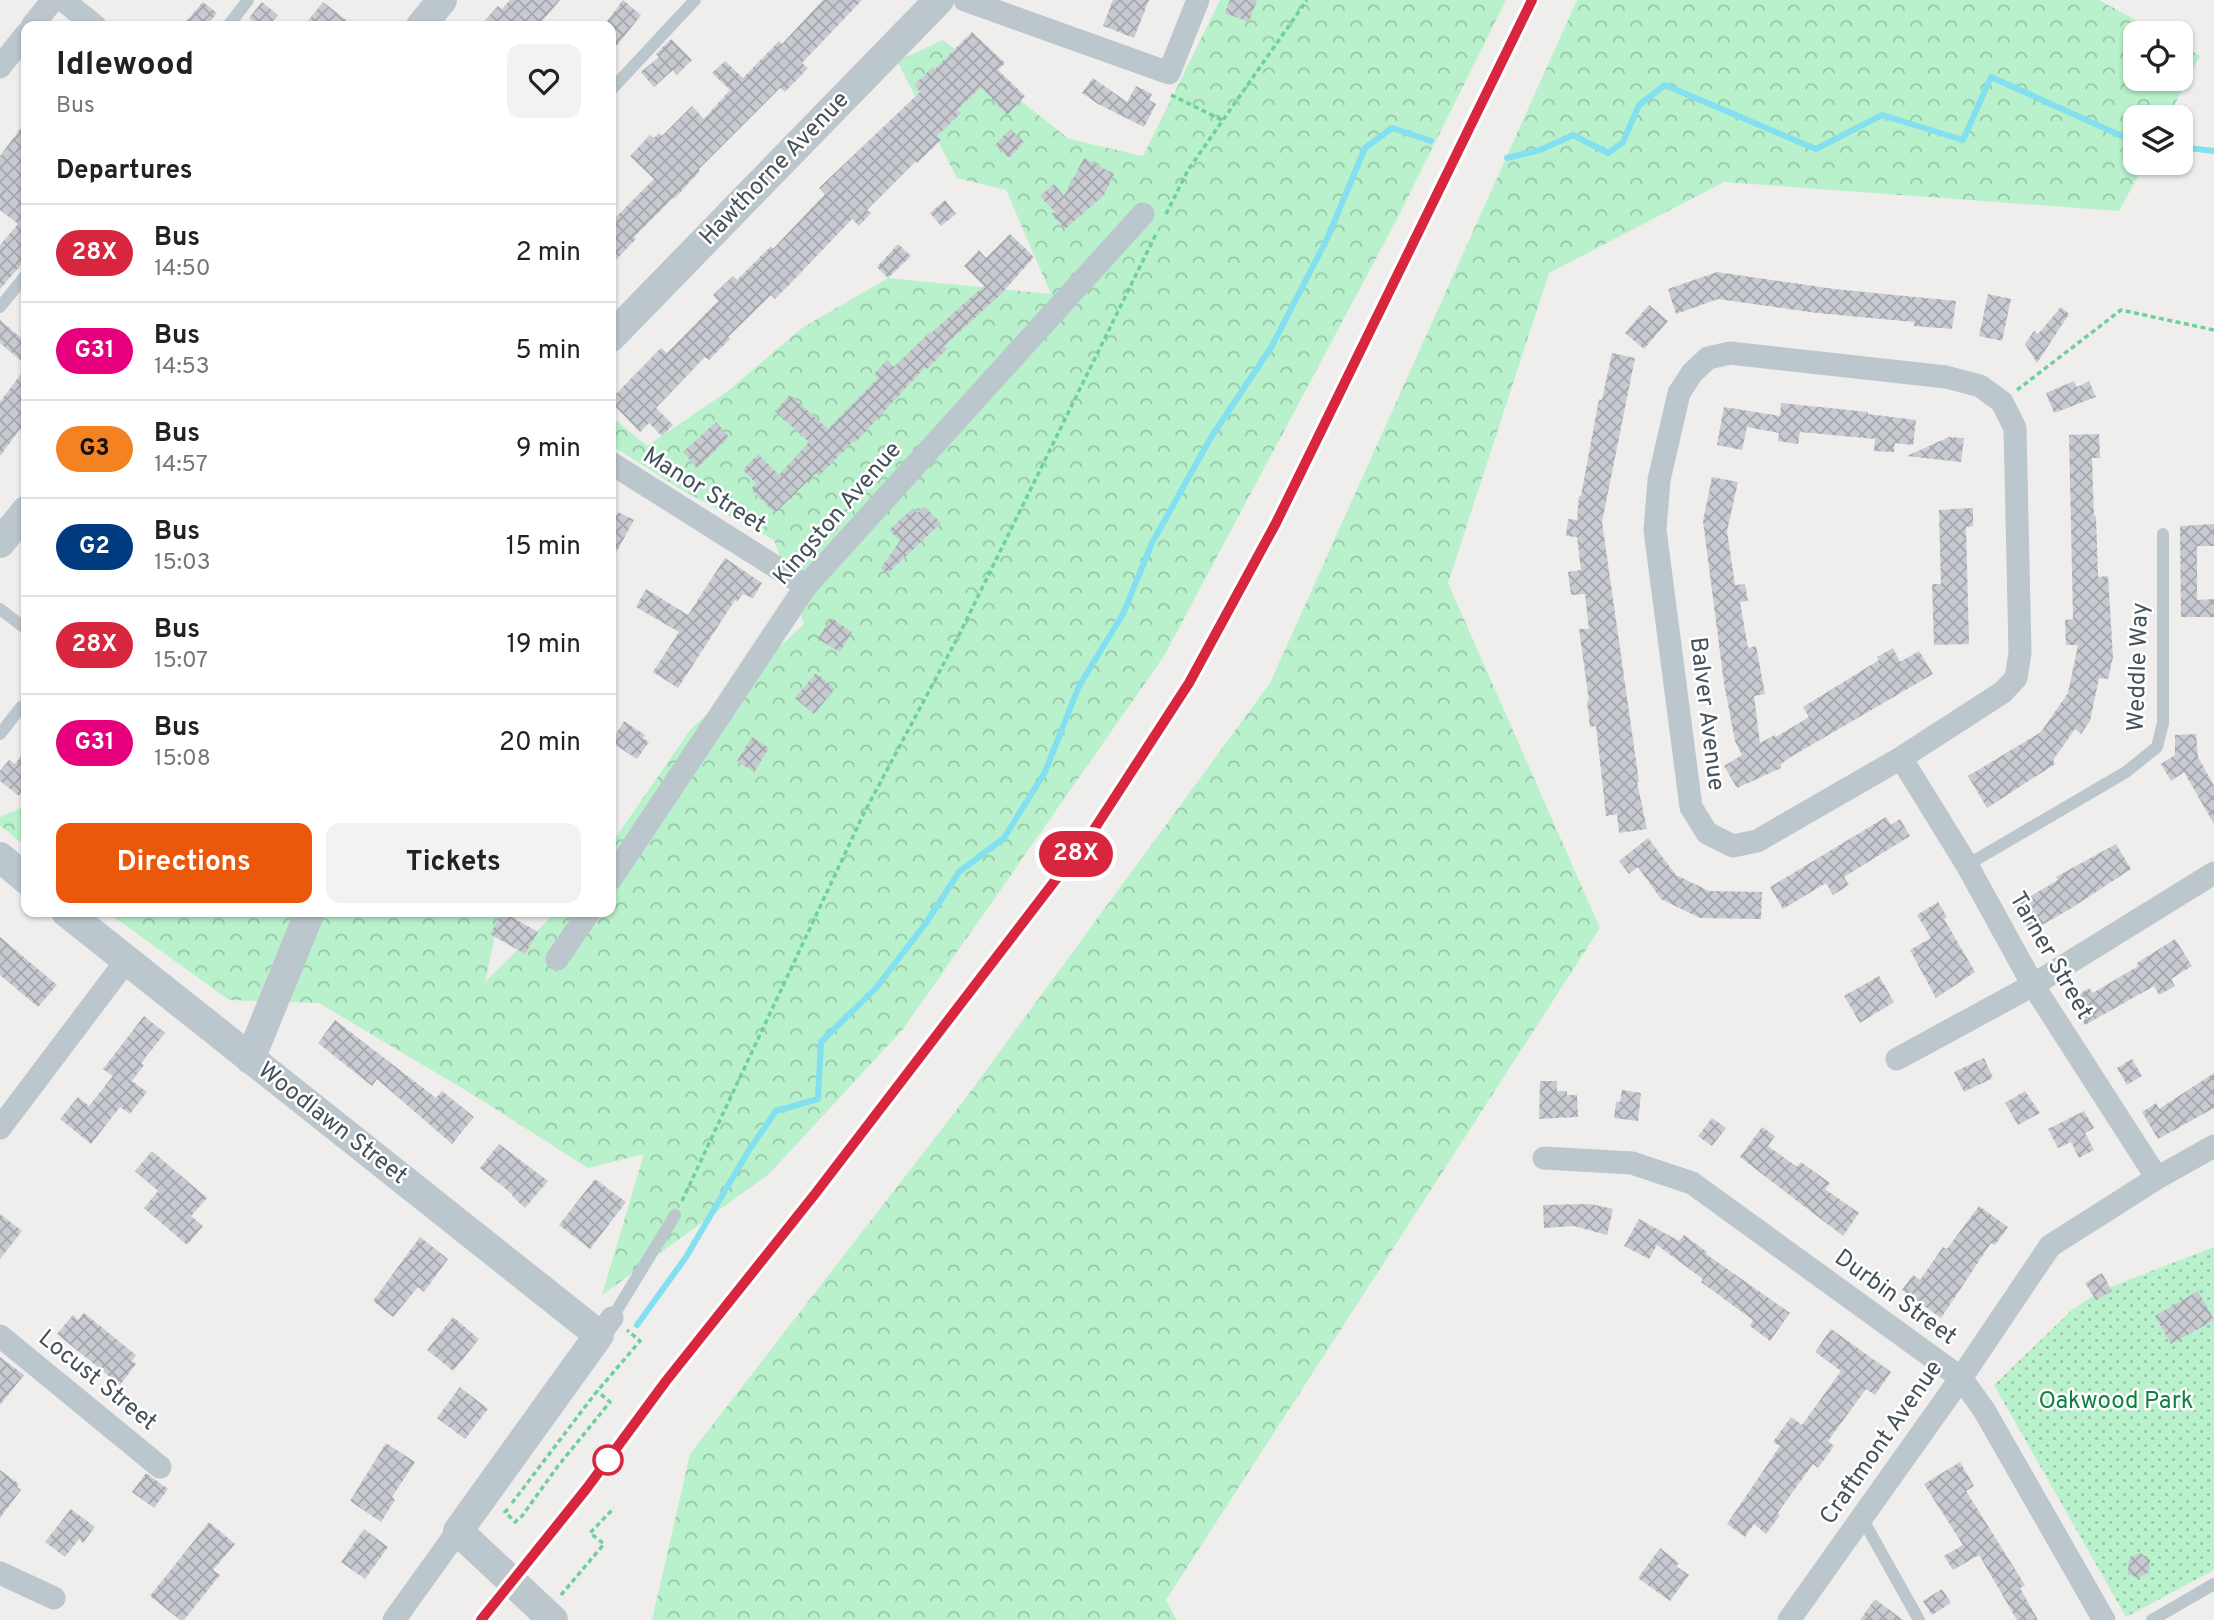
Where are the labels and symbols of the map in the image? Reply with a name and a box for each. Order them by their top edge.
street label: Hawthorne Avenue [694,86,856,252]
street label: Kingston Avenue [767,436,909,592]
street label: Manor Street [637,441,771,541]
street label: Weddle Way [2122,602,2156,732]
street label: Balver Avenue [1682,636,1730,792]
line badge: 28X [1036,831,1116,877]
street label: Tarner Street [2001,887,2099,1025]
street label: Woodlawn Street [251,1056,413,1192]
street label: Durbin Street [1828,1244,1962,1352]
street label: Locust Street [32,1324,162,1438]
street label: Craftmont Avenue [1814,1355,1950,1531]
park label: Oakwood Park [2038,1387,2194,1417]
unlabelled marker [593,1445,623,1475]

